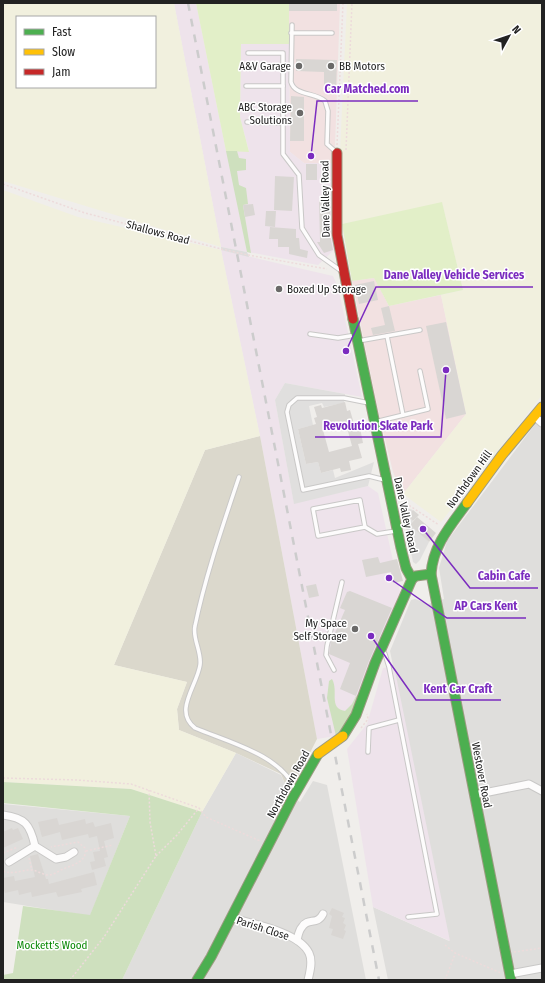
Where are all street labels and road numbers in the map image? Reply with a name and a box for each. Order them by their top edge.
street label: Dane Valley Road [318,160,333,238]
street label: Shallows Road [125,218,191,247]
street label: Northdown Hill [444,448,495,511]
street label: Dane Valley Road [391,476,420,554]
street label: Westover Road [469,741,494,809]
street label: Northdown Road [264,748,312,821]
street label: Parish Close [235,914,291,943]

